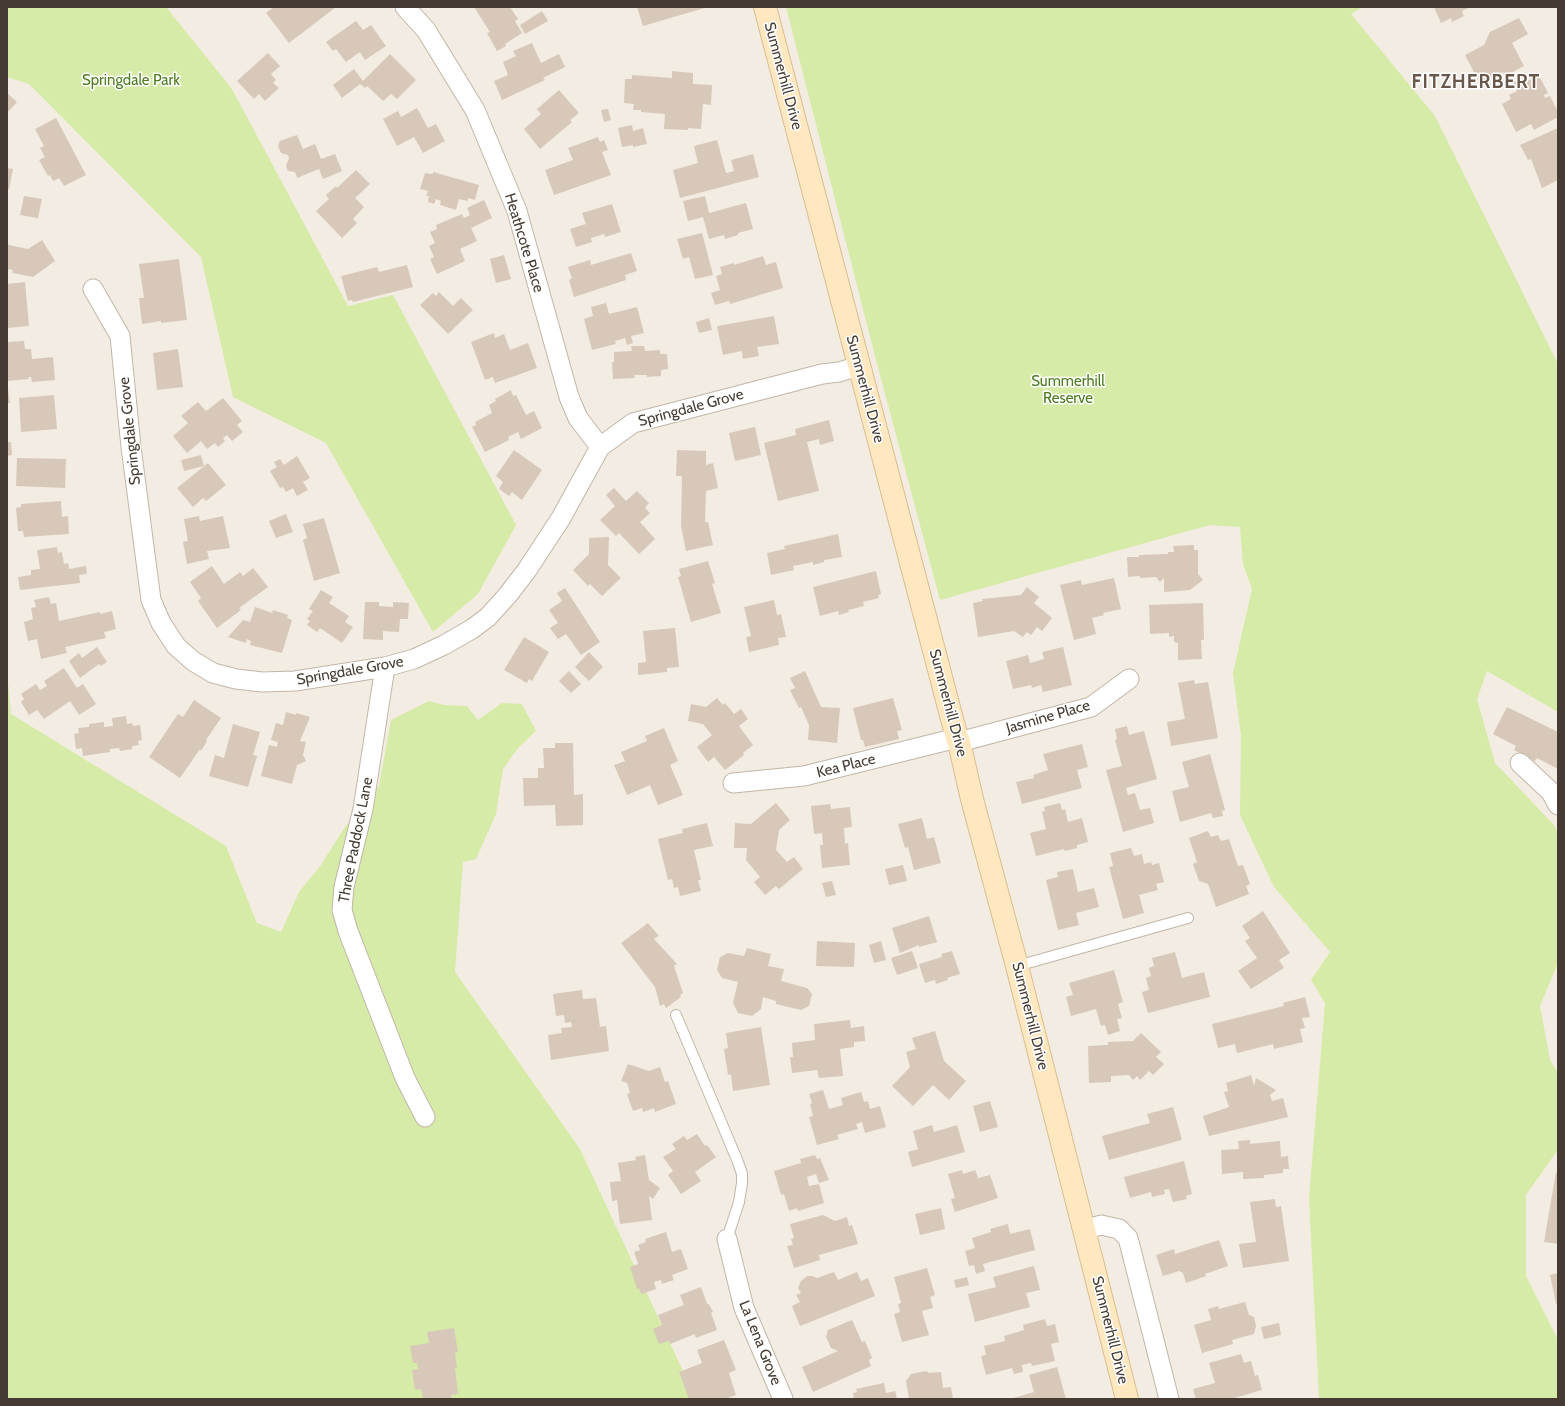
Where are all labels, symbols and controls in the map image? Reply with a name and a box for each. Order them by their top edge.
street label: Summerhill Drive [760,20,806,132]
district label: FITZHERBERT [1412,71,1540,93]
park label: Springdale Park [82,72,180,90]
street label: Heathcote Place [500,191,548,295]
street label: Summerhill Drive [842,333,888,445]
park label: Summerhill Reserve [1031,373,1105,408]
street label: Springdale Grove [115,376,145,486]
street label: Springdale Grove [636,385,746,431]
street label: Summerhill Drive [925,647,971,759]
street label: Springdale Grove [295,653,405,689]
street label: Jasmine Place [1004,696,1092,738]
street label: Kea Place [815,750,877,782]
street label: Three Paddock Lane [335,776,377,904]
street label: Summerhill Drive [1008,960,1052,1072]
street label: Summerhill Drive [1088,1274,1132,1386]
street label: La Lena Grove [735,1298,785,1388]

